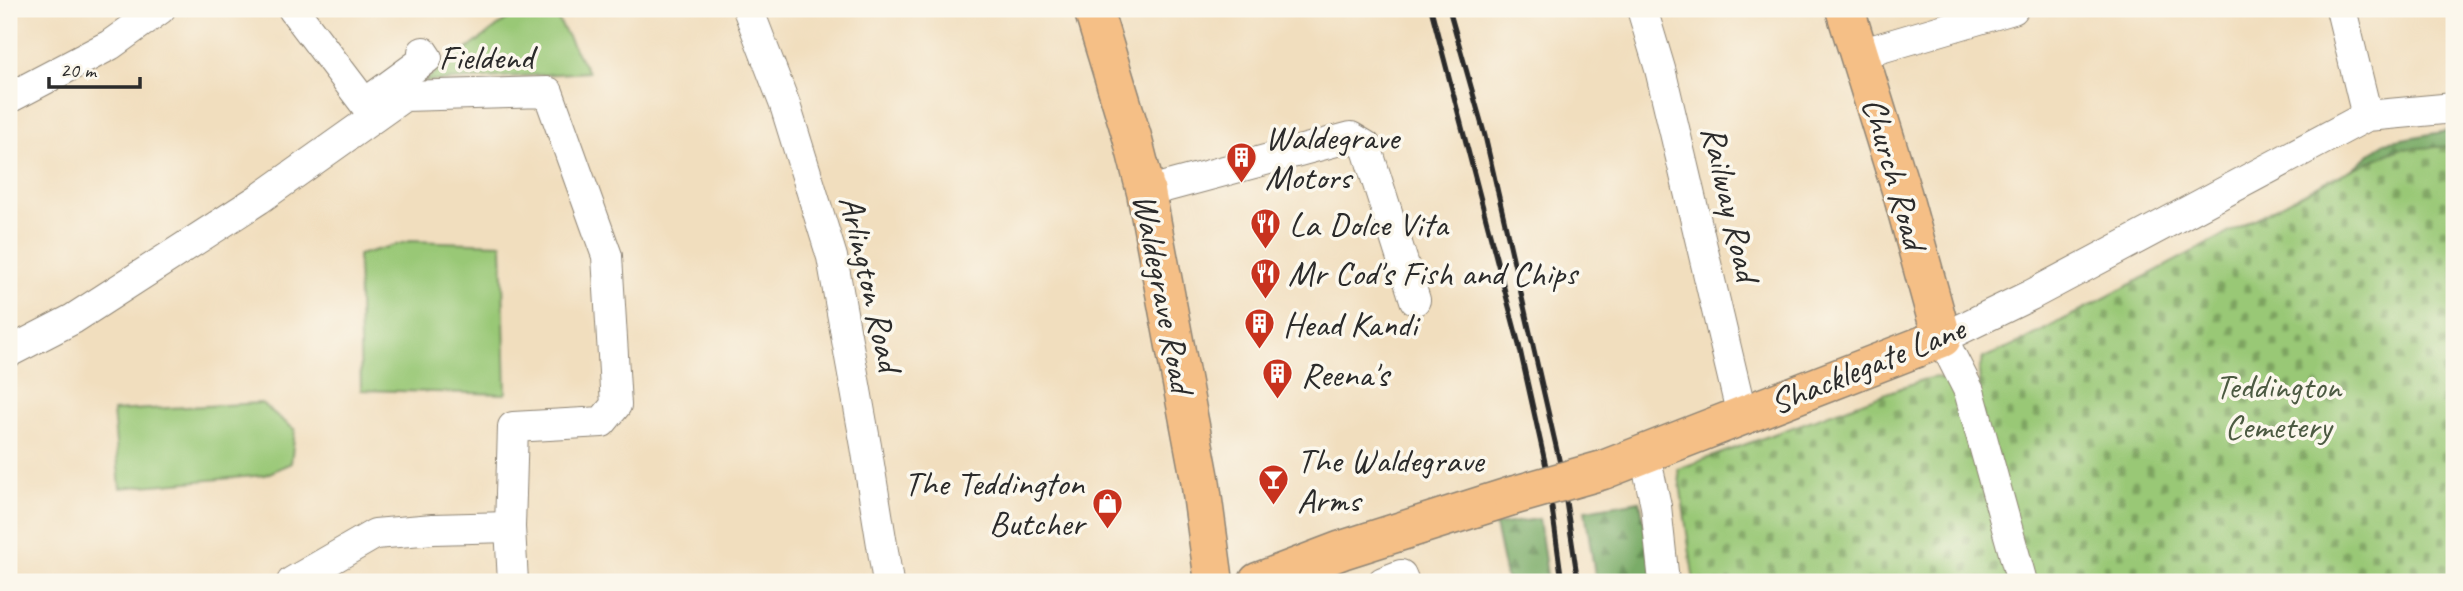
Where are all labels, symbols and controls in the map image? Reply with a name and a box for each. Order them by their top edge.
street label: Fieldend [439,35,539,80]
scale bar [49,46,140,90]
text: 20 m [60,57,98,83]
street label: Church Road [1852,92,1939,259]
place label: Waldegrave Motors [1265,115,1402,200]
street label: Railway Road [1691,121,1771,290]
building icon: Waldegrave Motors [1225,140,1259,184]
street label: Waldegrave Road [1122,190,1206,401]
street label: Arlington Road [829,191,914,380]
place label: La Dolce Vita [1289,202,1450,247]
restaurant icon: La Dolce Vita [1249,207,1283,251]
place label: Mr Cod's Fish and Chips [1288,251,1580,296]
restaurant icon: Mr Cod's Fish and Chips [1248,256,1282,300]
place label: Head Kandi [1283,302,1421,347]
street label: Shacklegate Lane [1763,305,1973,425]
building icon: Head Kandi [1243,307,1277,351]
place label: Reena's [1301,352,1391,397]
building icon: Reena's [1261,357,1295,401]
park label: Teddington Cemetery [2215,364,2343,449]
place label: The Waldegrave Arms [1297,438,1486,523]
place label: The Teddington Butcher [904,461,1087,546]
bar icon: The Waldegrave Arms [1257,463,1291,507]
shop icon: The Teddington Butcher [1090,486,1124,530]

